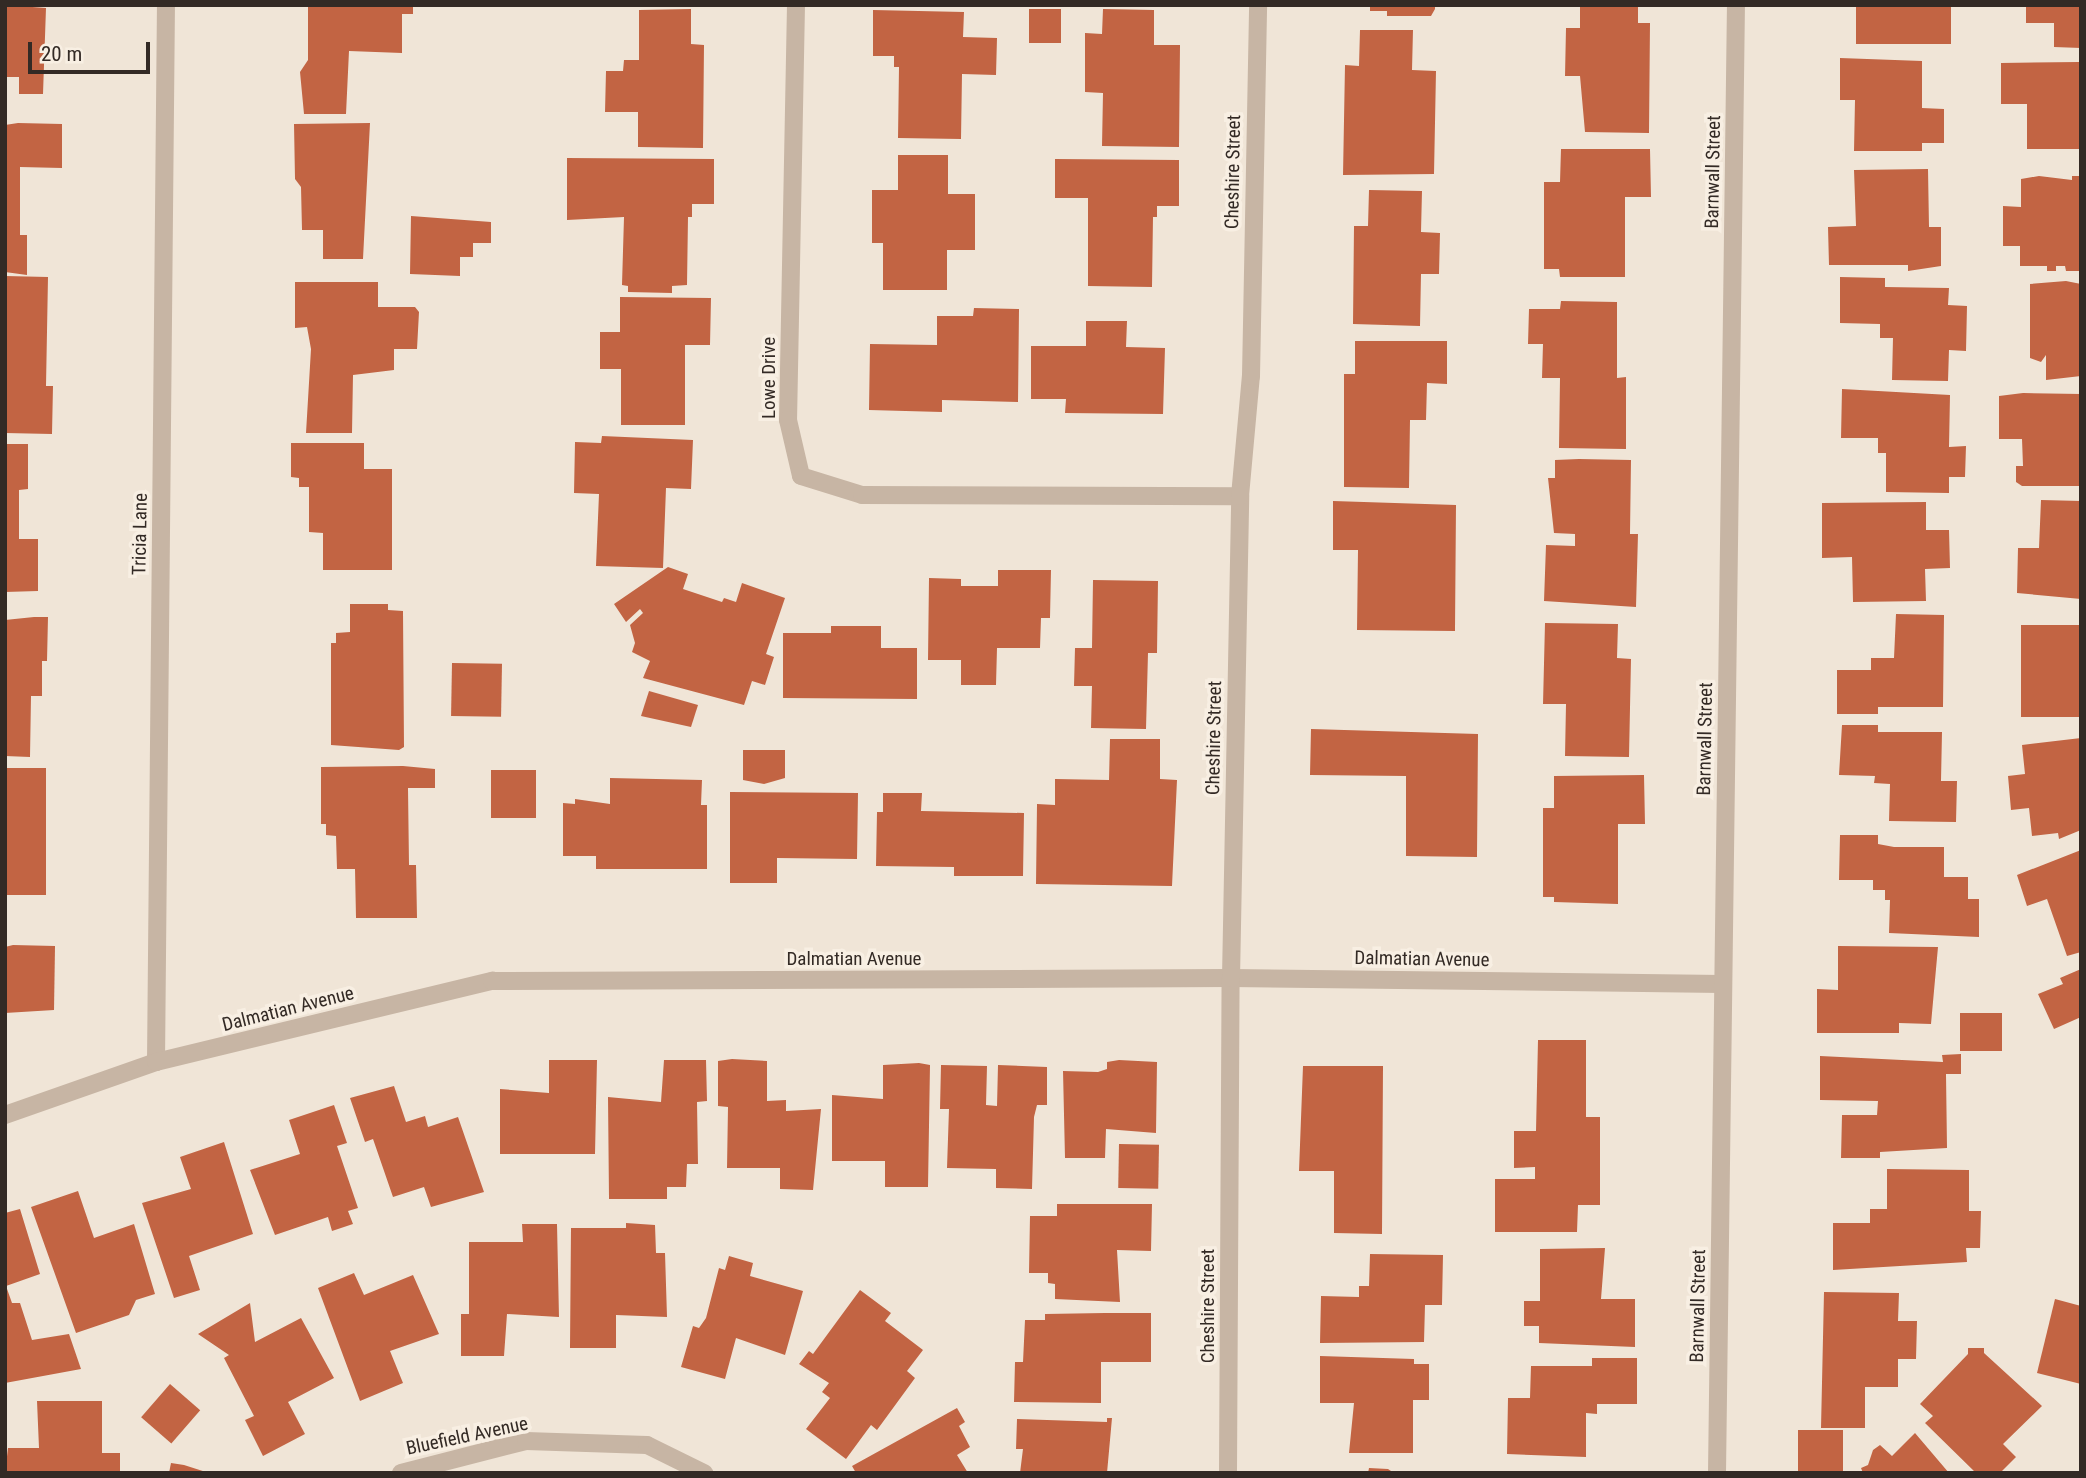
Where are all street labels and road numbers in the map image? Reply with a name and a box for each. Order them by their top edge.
street label: Cheshire Street [1221,115,1245,229]
street label: Barnwall Street [1701,115,1725,229]
street label: Lowe Drive [758,337,780,419]
street label: Tricia Lane [128,493,152,575]
street label: Cheshire Street [1202,681,1226,795]
street label: Barnwall Street [1693,682,1717,796]
street label: Dalmatian Avenue [1354,946,1490,972]
street label: Dalmatian Avenue [786,948,922,970]
street label: Dalmatian Avenue [220,982,356,1036]
street label: Cheshire Street [1197,1249,1219,1363]
street label: Barnwall Street [1686,1249,1710,1363]
street label: Bluefield Avenue [404,1412,530,1460]

